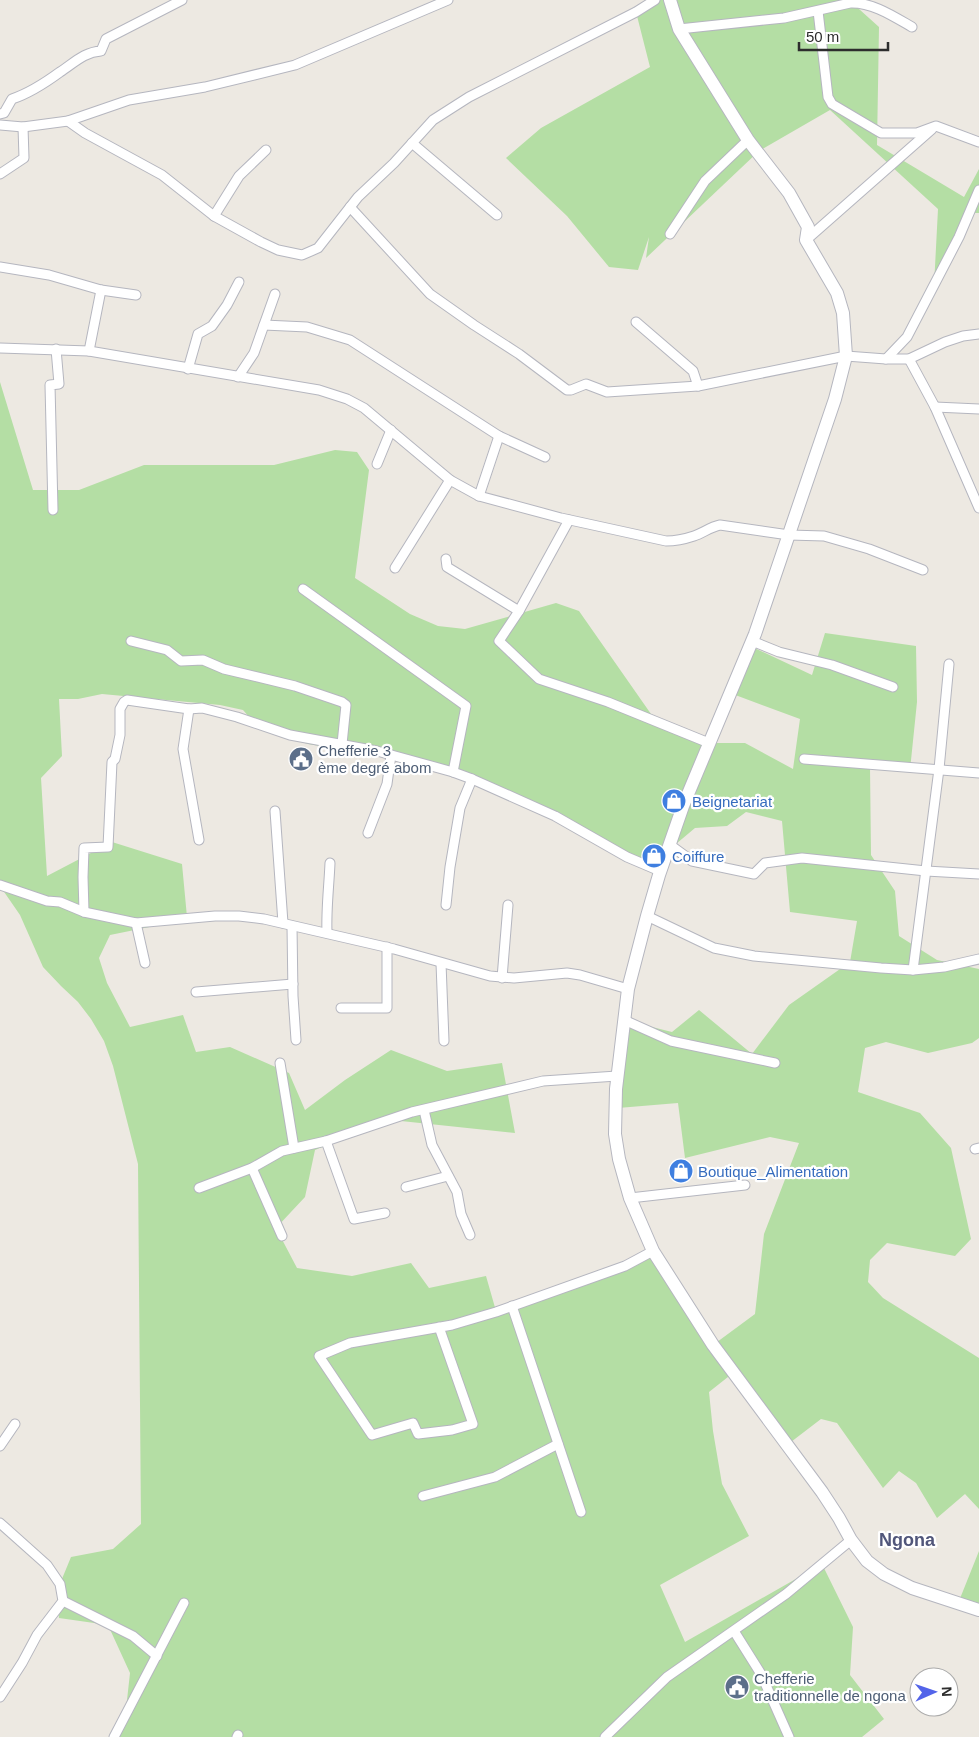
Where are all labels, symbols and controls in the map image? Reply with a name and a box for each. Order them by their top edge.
scale bar [799,20,888,52]
text: 50 m [806,28,839,45]
place label: Chefferie 3 ème degré abom [318,742,431,776]
public building icon: Chefferie 3 ème degré abom [288,746,314,772]
shop icon: Beignetariat [661,788,687,814]
place label: Beignetariat [692,793,773,810]
shop icon: Coiffure [641,843,667,869]
place label: Coiffure [672,848,724,865]
shop icon: Boutique_Alimentation [668,1158,694,1184]
place label: Boutique_Alimentation [698,1163,848,1180]
district label: Ngona [879,1530,936,1550]
north arrow [909,1667,959,1717]
place label: Chefferie traditionnelle de ngona [754,1670,906,1704]
public building icon: Chefferie traditionnelle de ngona [724,1674,750,1700]
text: N [939,1686,955,1697]

